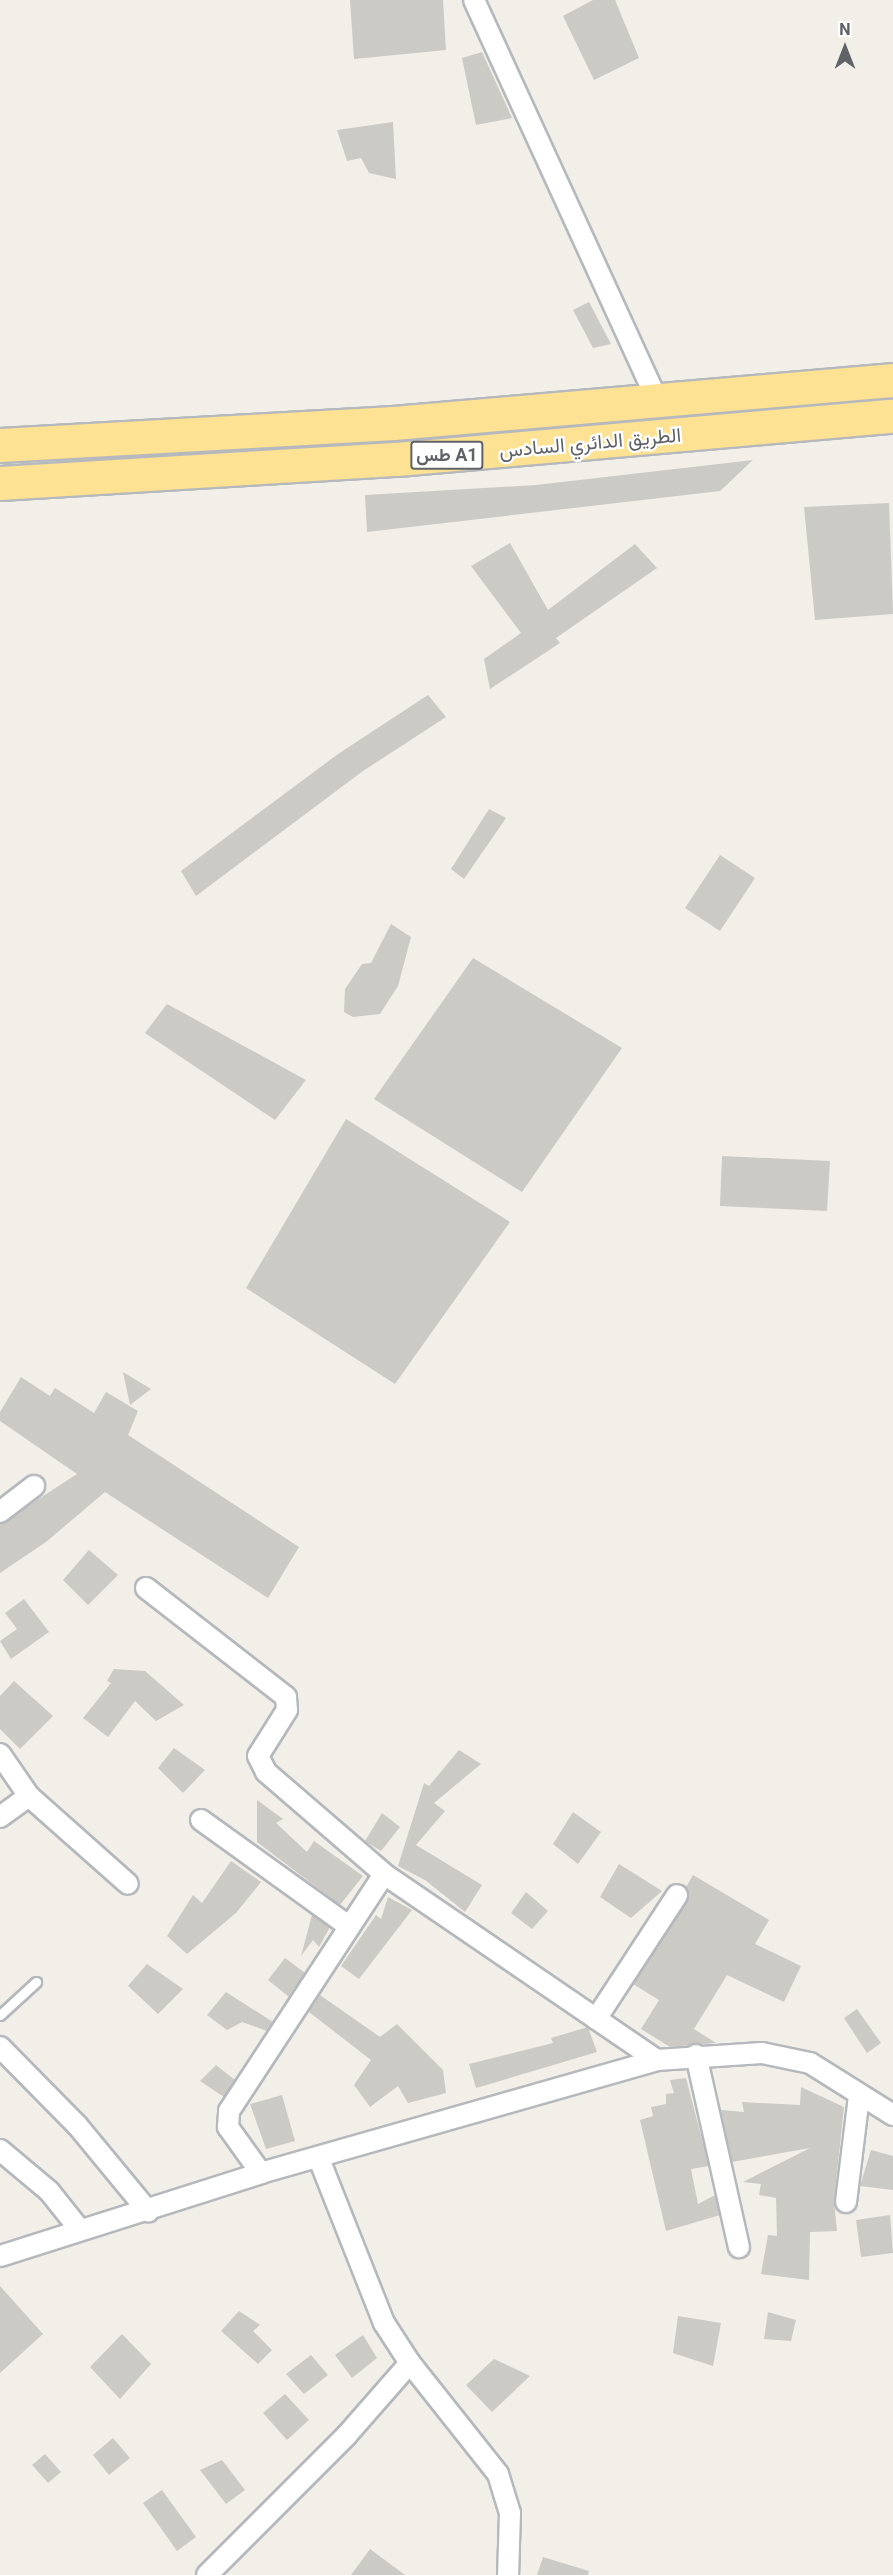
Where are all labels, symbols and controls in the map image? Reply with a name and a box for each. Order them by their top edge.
north arrow [815,18,875,78]
text: N [839,20,851,39]
street label: الطريق الدائري السادس [498,423,682,463]
road number: طس A1 [410,440,484,470]

